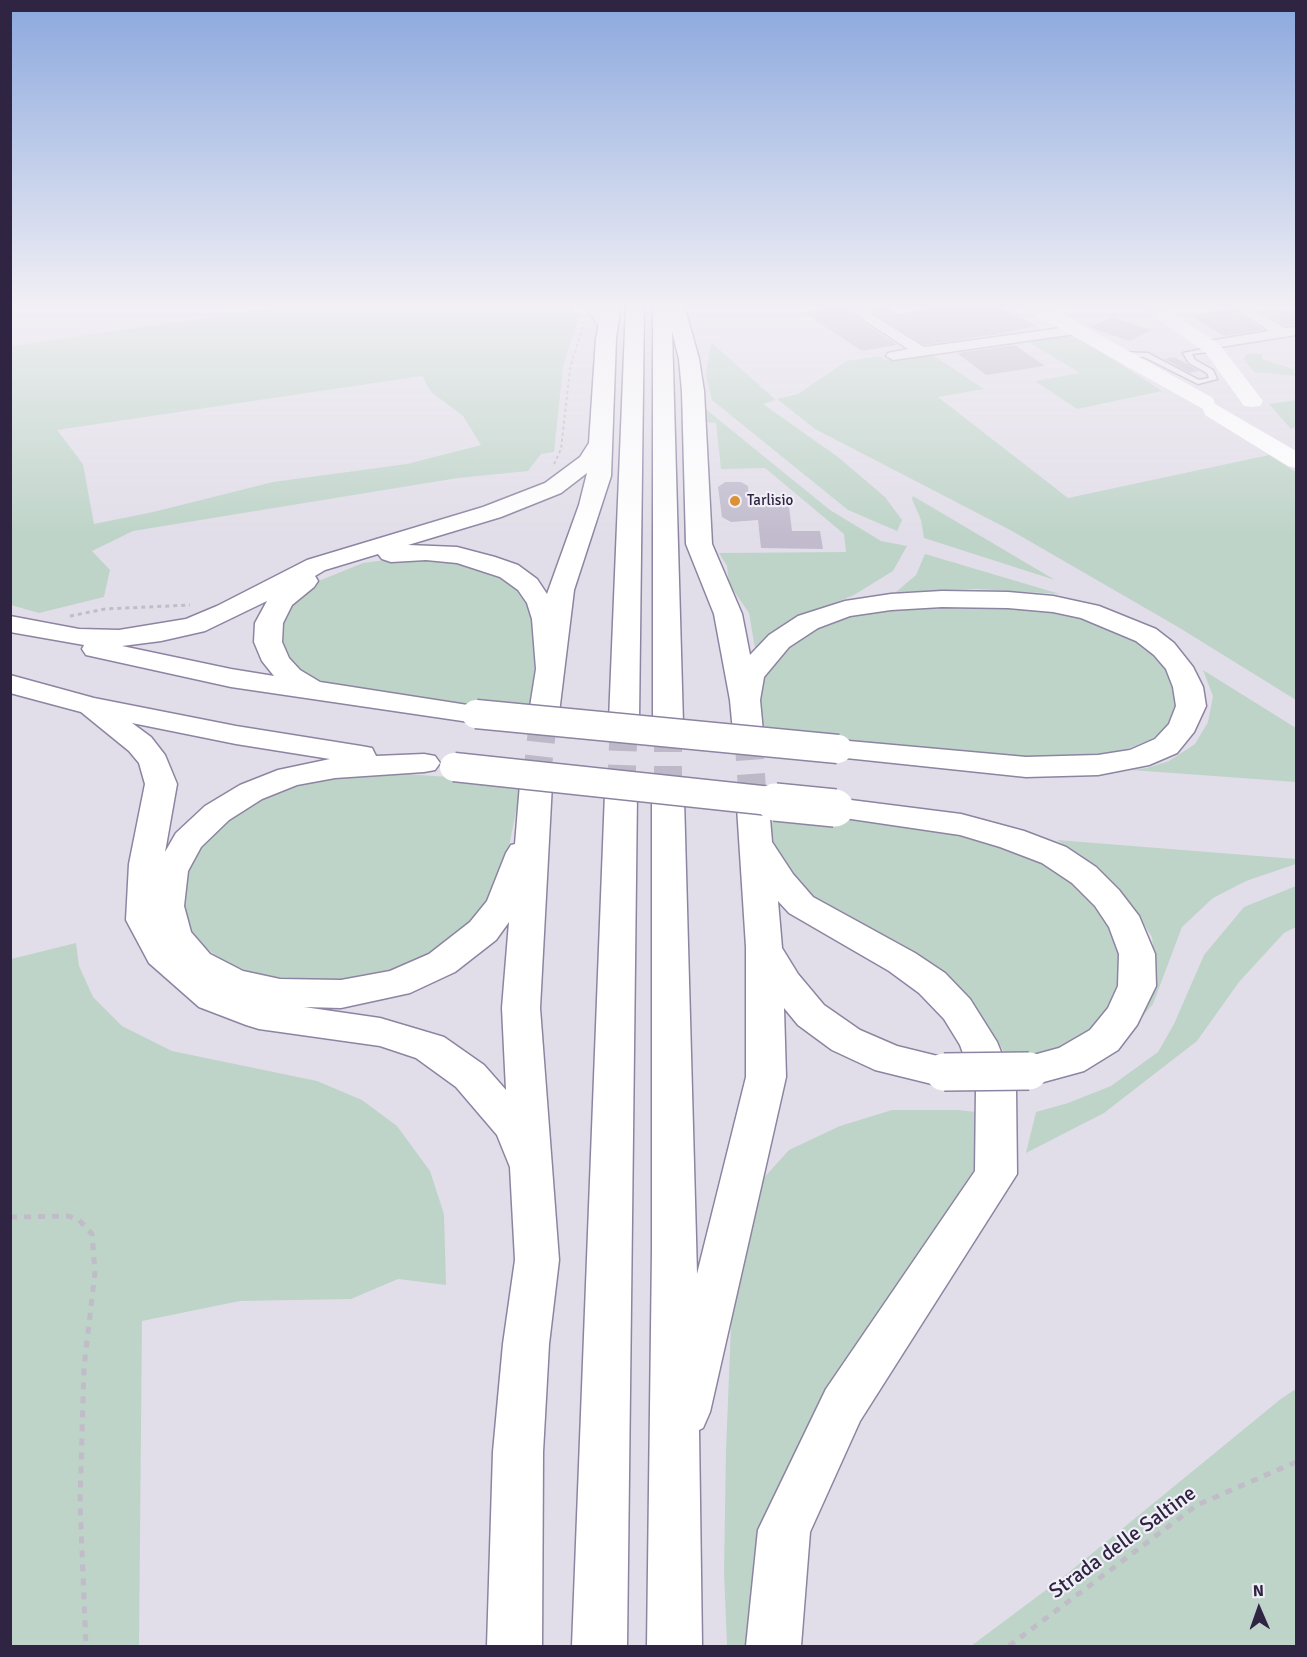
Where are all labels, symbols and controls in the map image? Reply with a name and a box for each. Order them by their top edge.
place label: Tarlisio [747,492,793,510]
marker: Tarlisio [728,494,742,508]
street label: Strada delle Saltine [1045,1481,1201,1605]
north arrow [1229,1579,1289,1639]
text: N [1252,1581,1264,1601]

